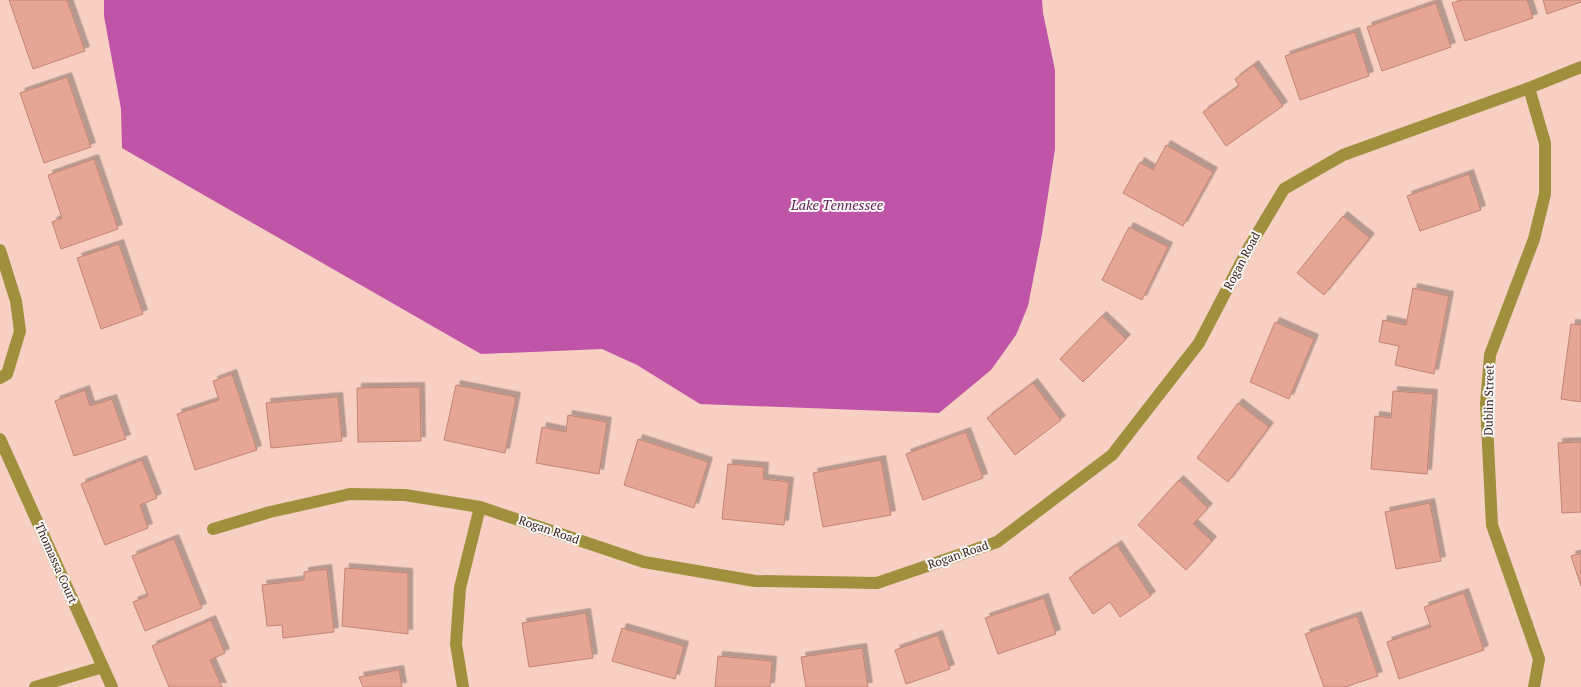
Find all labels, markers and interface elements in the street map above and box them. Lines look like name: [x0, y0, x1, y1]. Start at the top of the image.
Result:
water label: Lake Tennessee: [790, 195, 884, 214]
street label: Rogan Road: [1220, 229, 1263, 292]
street label: Dublin Street: [1480, 364, 1497, 436]
street label: Rogan Road: [517, 512, 582, 547]
street label: Thomassa Court: [32, 520, 81, 606]
street label: Rogan Road: [925, 537, 990, 572]

